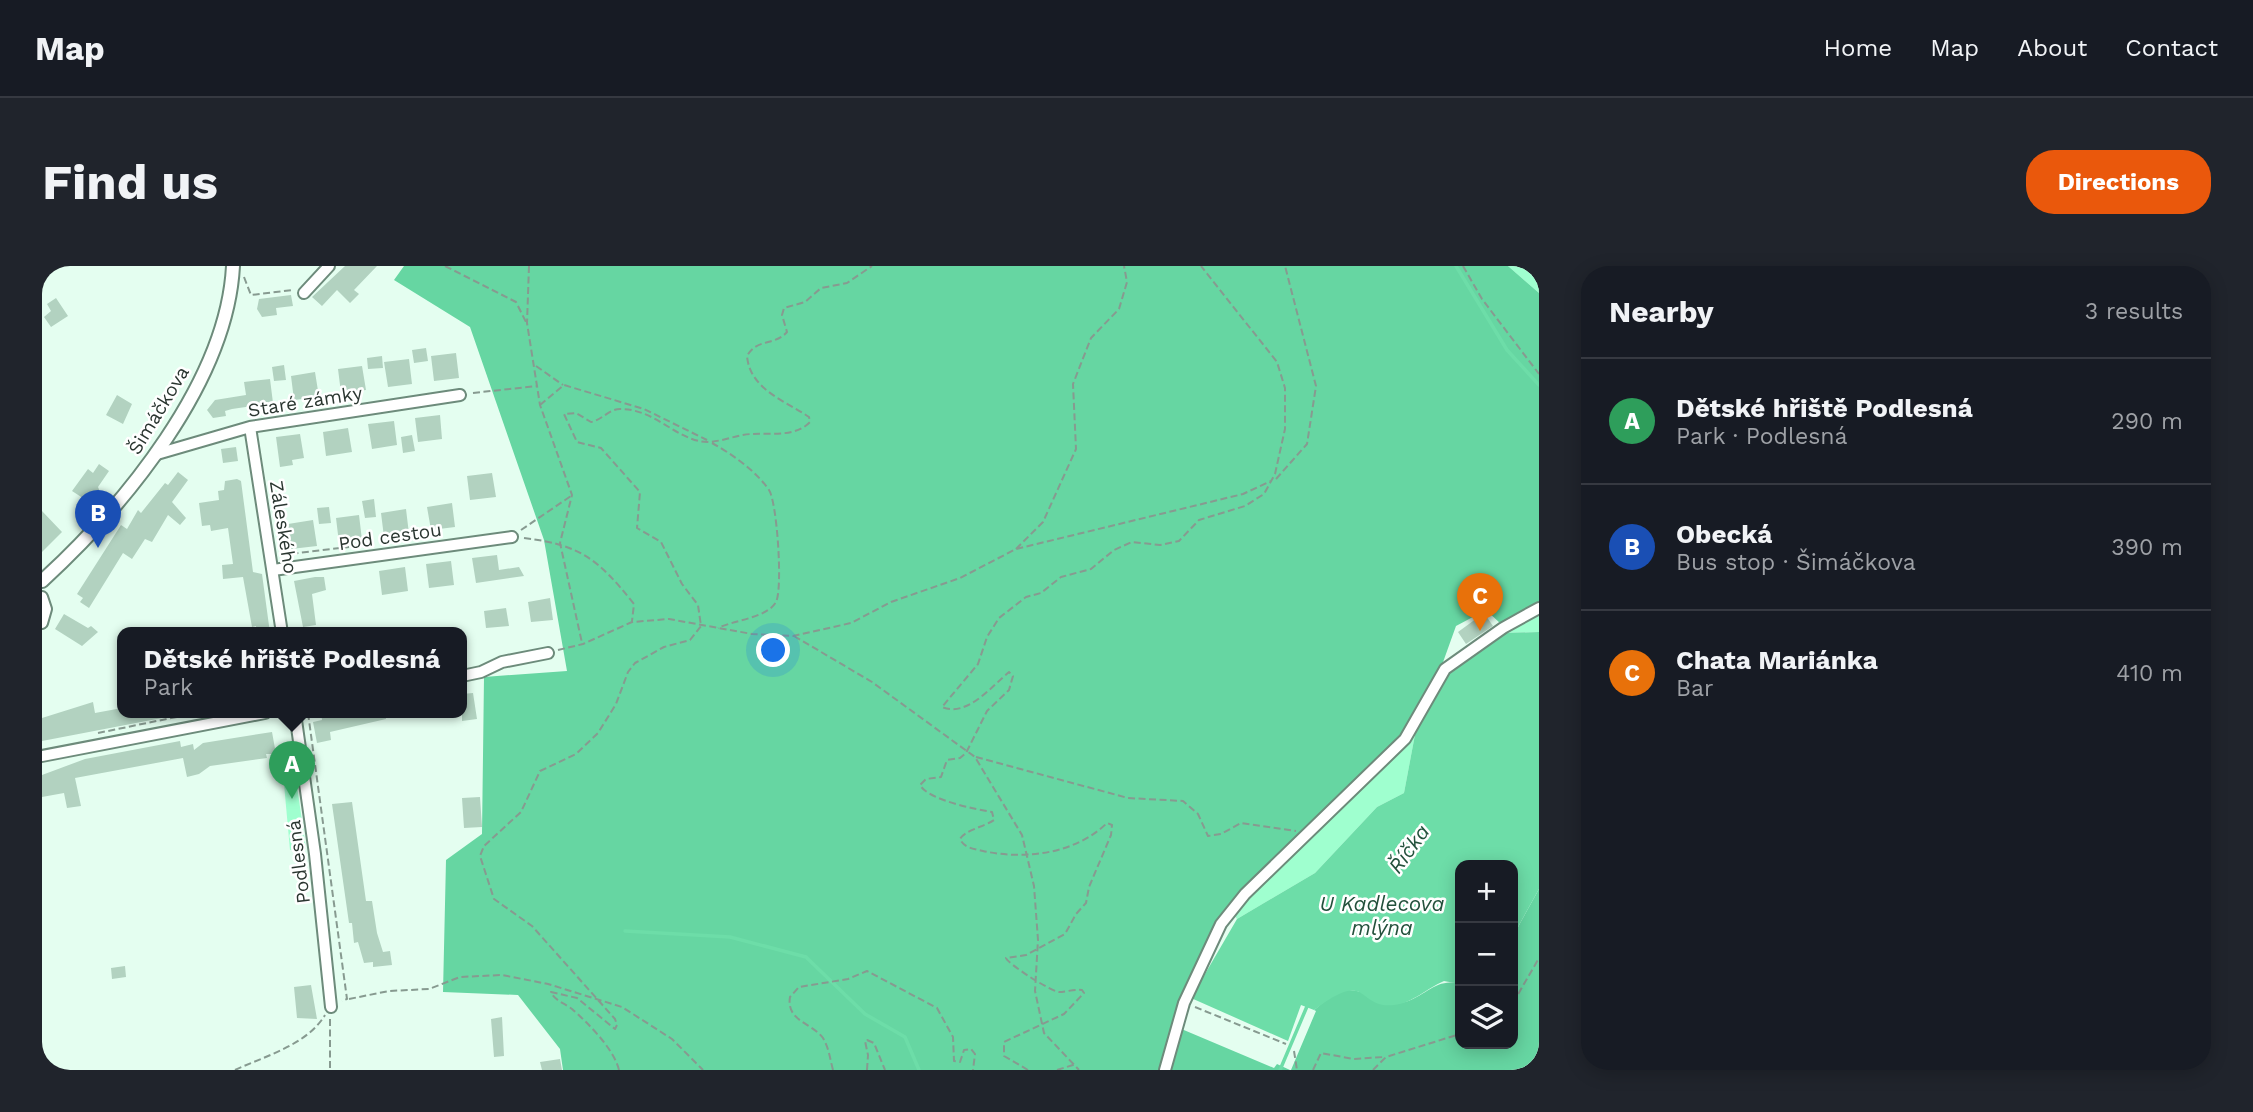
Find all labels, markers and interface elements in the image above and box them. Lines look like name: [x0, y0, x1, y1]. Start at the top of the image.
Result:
text: Map: [35, 29, 105, 68]
text: Home: [1824, 34, 1892, 62]
text: Map: [1930, 34, 1979, 62]
text: About: [2017, 34, 2087, 62]
text: Contact: [2125, 34, 2218, 62]
button: Directions: [2026, 150, 2211, 214]
text: Find us: [42, 153, 218, 211]
text: Nearby: [1609, 294, 1714, 329]
text: 3 results: [2085, 298, 2183, 325]
street label: Šimáčkova: [123, 362, 194, 459]
street label: Staré zámky: [246, 381, 364, 422]
text: Dětské hřiště Podlesná: [1676, 393, 1973, 423]
text: A: [1624, 408, 1640, 435]
text: 290 m: [2111, 408, 2183, 435]
text: Park · Podlesná: [1676, 423, 1848, 450]
street label: Záleského: [265, 479, 302, 575]
pin: B: [75, 490, 121, 548]
street label: Pod cestou: [337, 518, 443, 555]
text: Obecká: [1676, 519, 1772, 549]
text: B: [1624, 534, 1640, 561]
text: 390 m: [2111, 534, 2183, 561]
text: Bus stop · Šimáčkova: [1676, 549, 1916, 576]
pin: C: [1457, 573, 1503, 631]
popup: [117, 627, 467, 718]
your location: [756, 633, 790, 667]
text: Dětské hřiště Podlesná: [144, 644, 440, 674]
text: Chata Mariánka: [1676, 645, 1878, 675]
text: C: [1624, 660, 1640, 687]
text: 410 m: [2116, 660, 2183, 687]
text: Park: [144, 674, 193, 701]
text: Bar: [1676, 675, 1713, 702]
pin: A: [269, 741, 315, 799]
street label: Podlesná: [282, 819, 315, 905]
water label: Říčka: [1383, 820, 1435, 878]
map controls: [1455, 860, 1518, 1049]
button: +: [1455, 860, 1518, 923]
water label: U Kadlecova mlýna: [1319, 891, 1445, 940]
button: −: [1455, 923, 1518, 986]
button: layers: [1455, 986, 1518, 1049]

